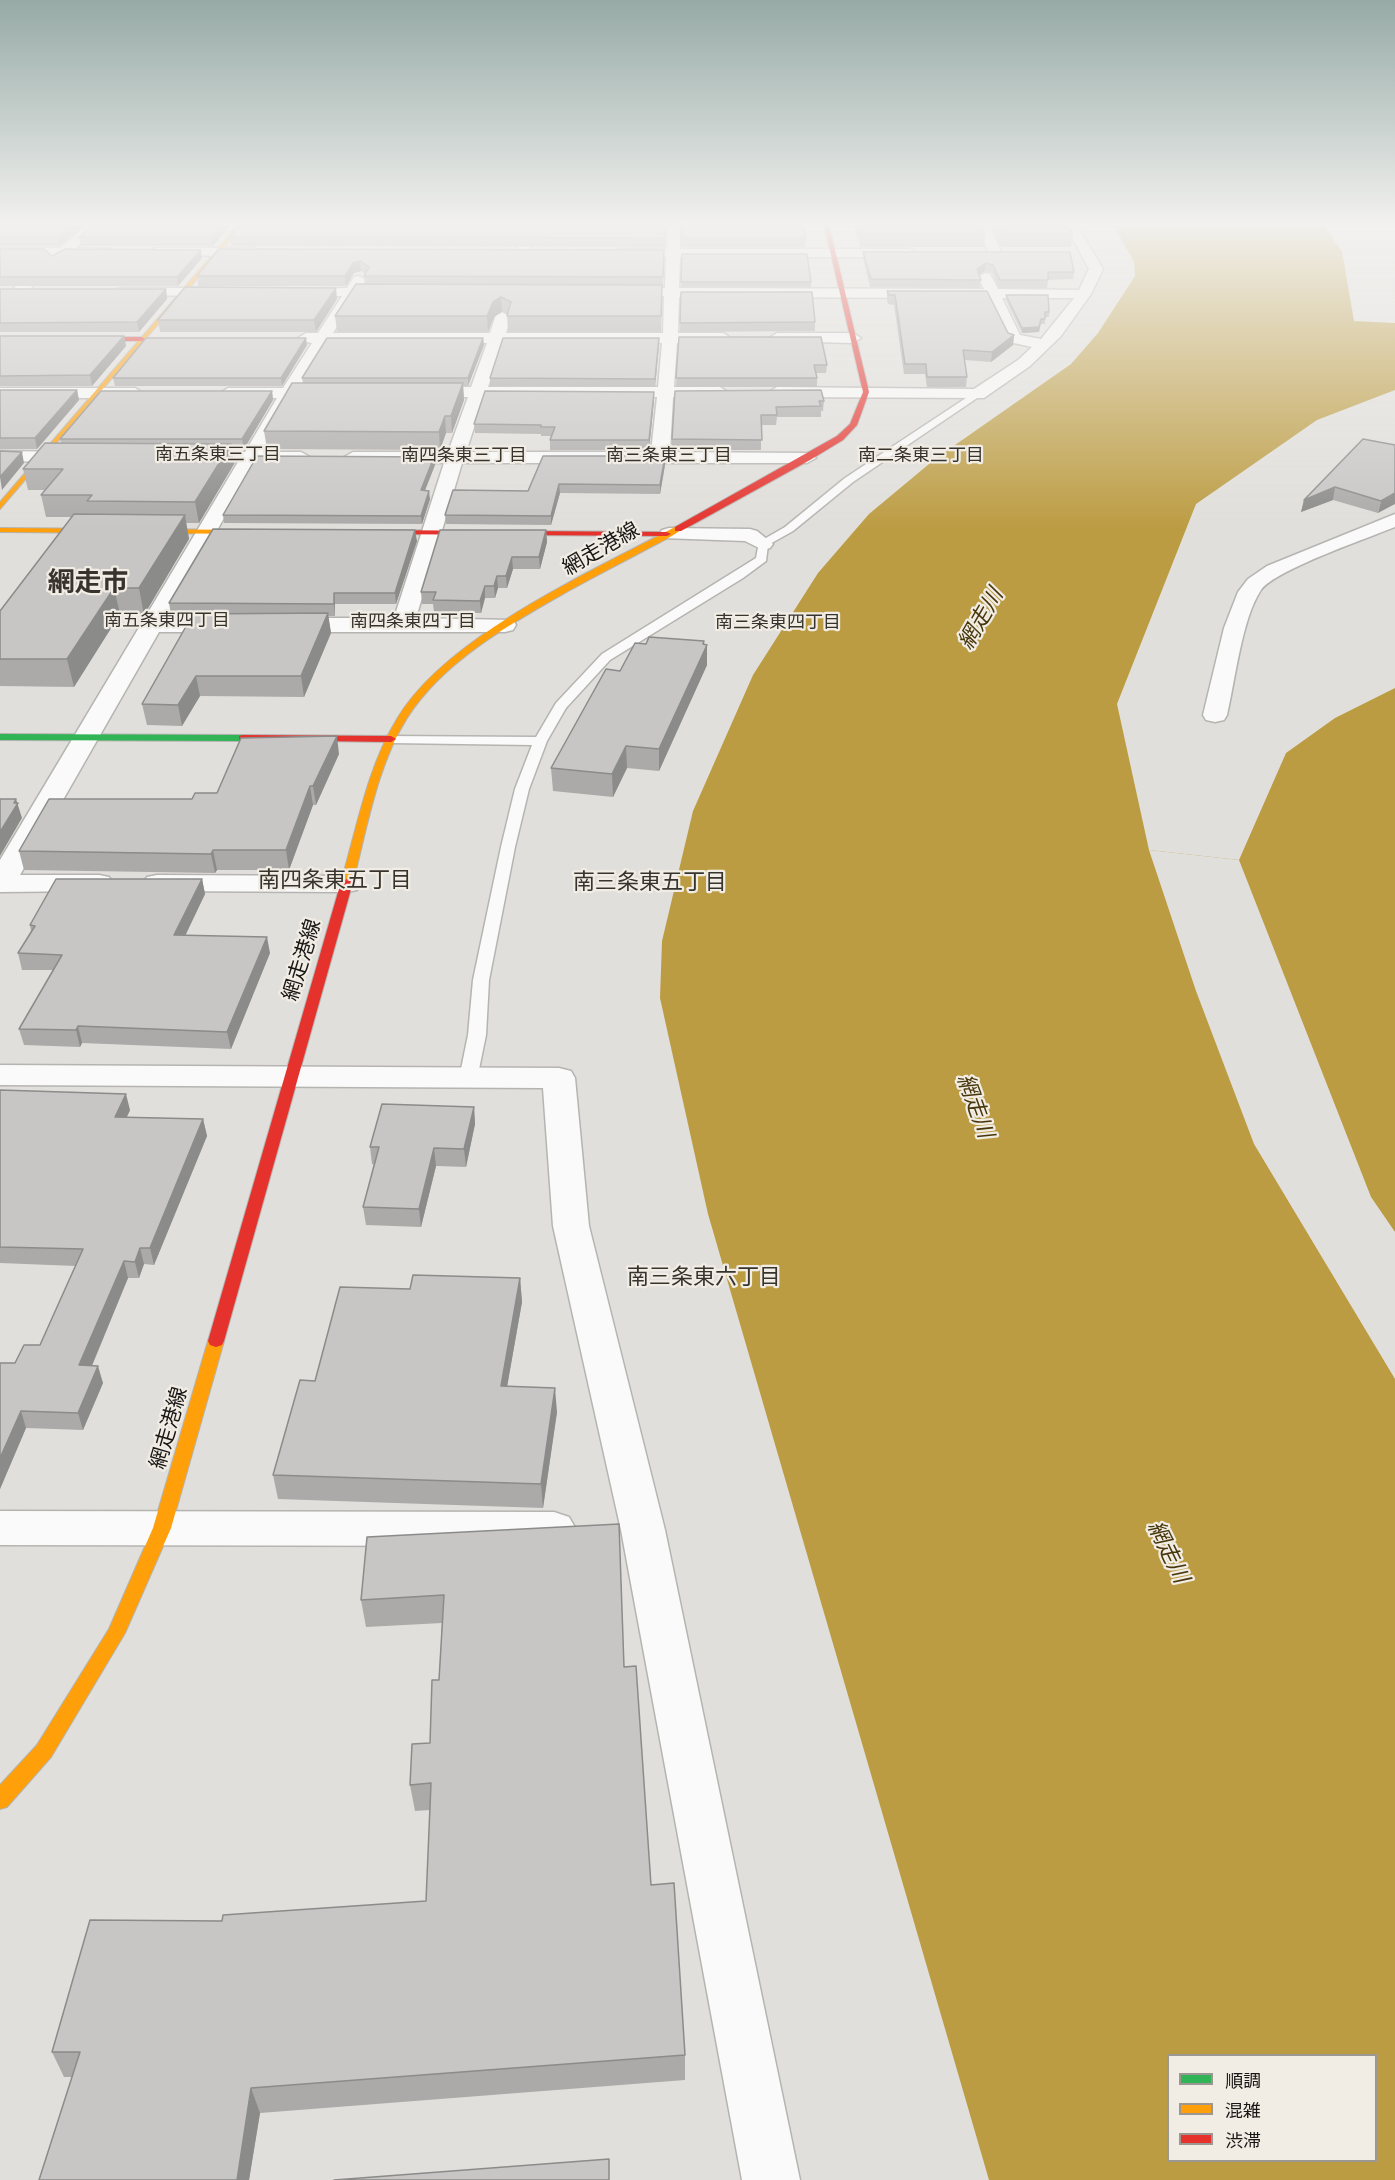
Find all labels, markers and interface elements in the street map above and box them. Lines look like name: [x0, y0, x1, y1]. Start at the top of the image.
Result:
district label: 南五条東三丁目: [155, 443, 281, 465]
district label: 南四条東三丁目: [401, 444, 527, 466]
district label: 南三条東三丁目: [606, 444, 732, 466]
district label: 南二条東三丁目: [858, 444, 984, 466]
street label: 網走港線: [558, 517, 644, 581]
district label: 網走市: [48, 567, 128, 599]
water label: 網走川: [953, 584, 1009, 654]
district label: 南五条東四丁目: [104, 609, 230, 631]
district label: 南四条東四丁目: [350, 610, 476, 632]
district label: 南三条東四丁目: [715, 611, 841, 633]
district label: 南四条東五丁目: [258, 867, 412, 893]
district label: 南三条東五丁目: [573, 869, 727, 895]
street label: 網走港線: [278, 916, 326, 1004]
water label: 網走川: [951, 1070, 999, 1142]
district label: 南三条東六丁目: [627, 1264, 781, 1290]
street label: 網走港線: [145, 1384, 193, 1472]
water label: 網走川: [1142, 1517, 1194, 1587]
legend: [1167, 2054, 1377, 2162]
text: 順調: [1225, 2071, 1261, 2091]
text: 混雑: [1225, 2101, 1261, 2121]
text: 渋滞: [1225, 2131, 1261, 2151]

